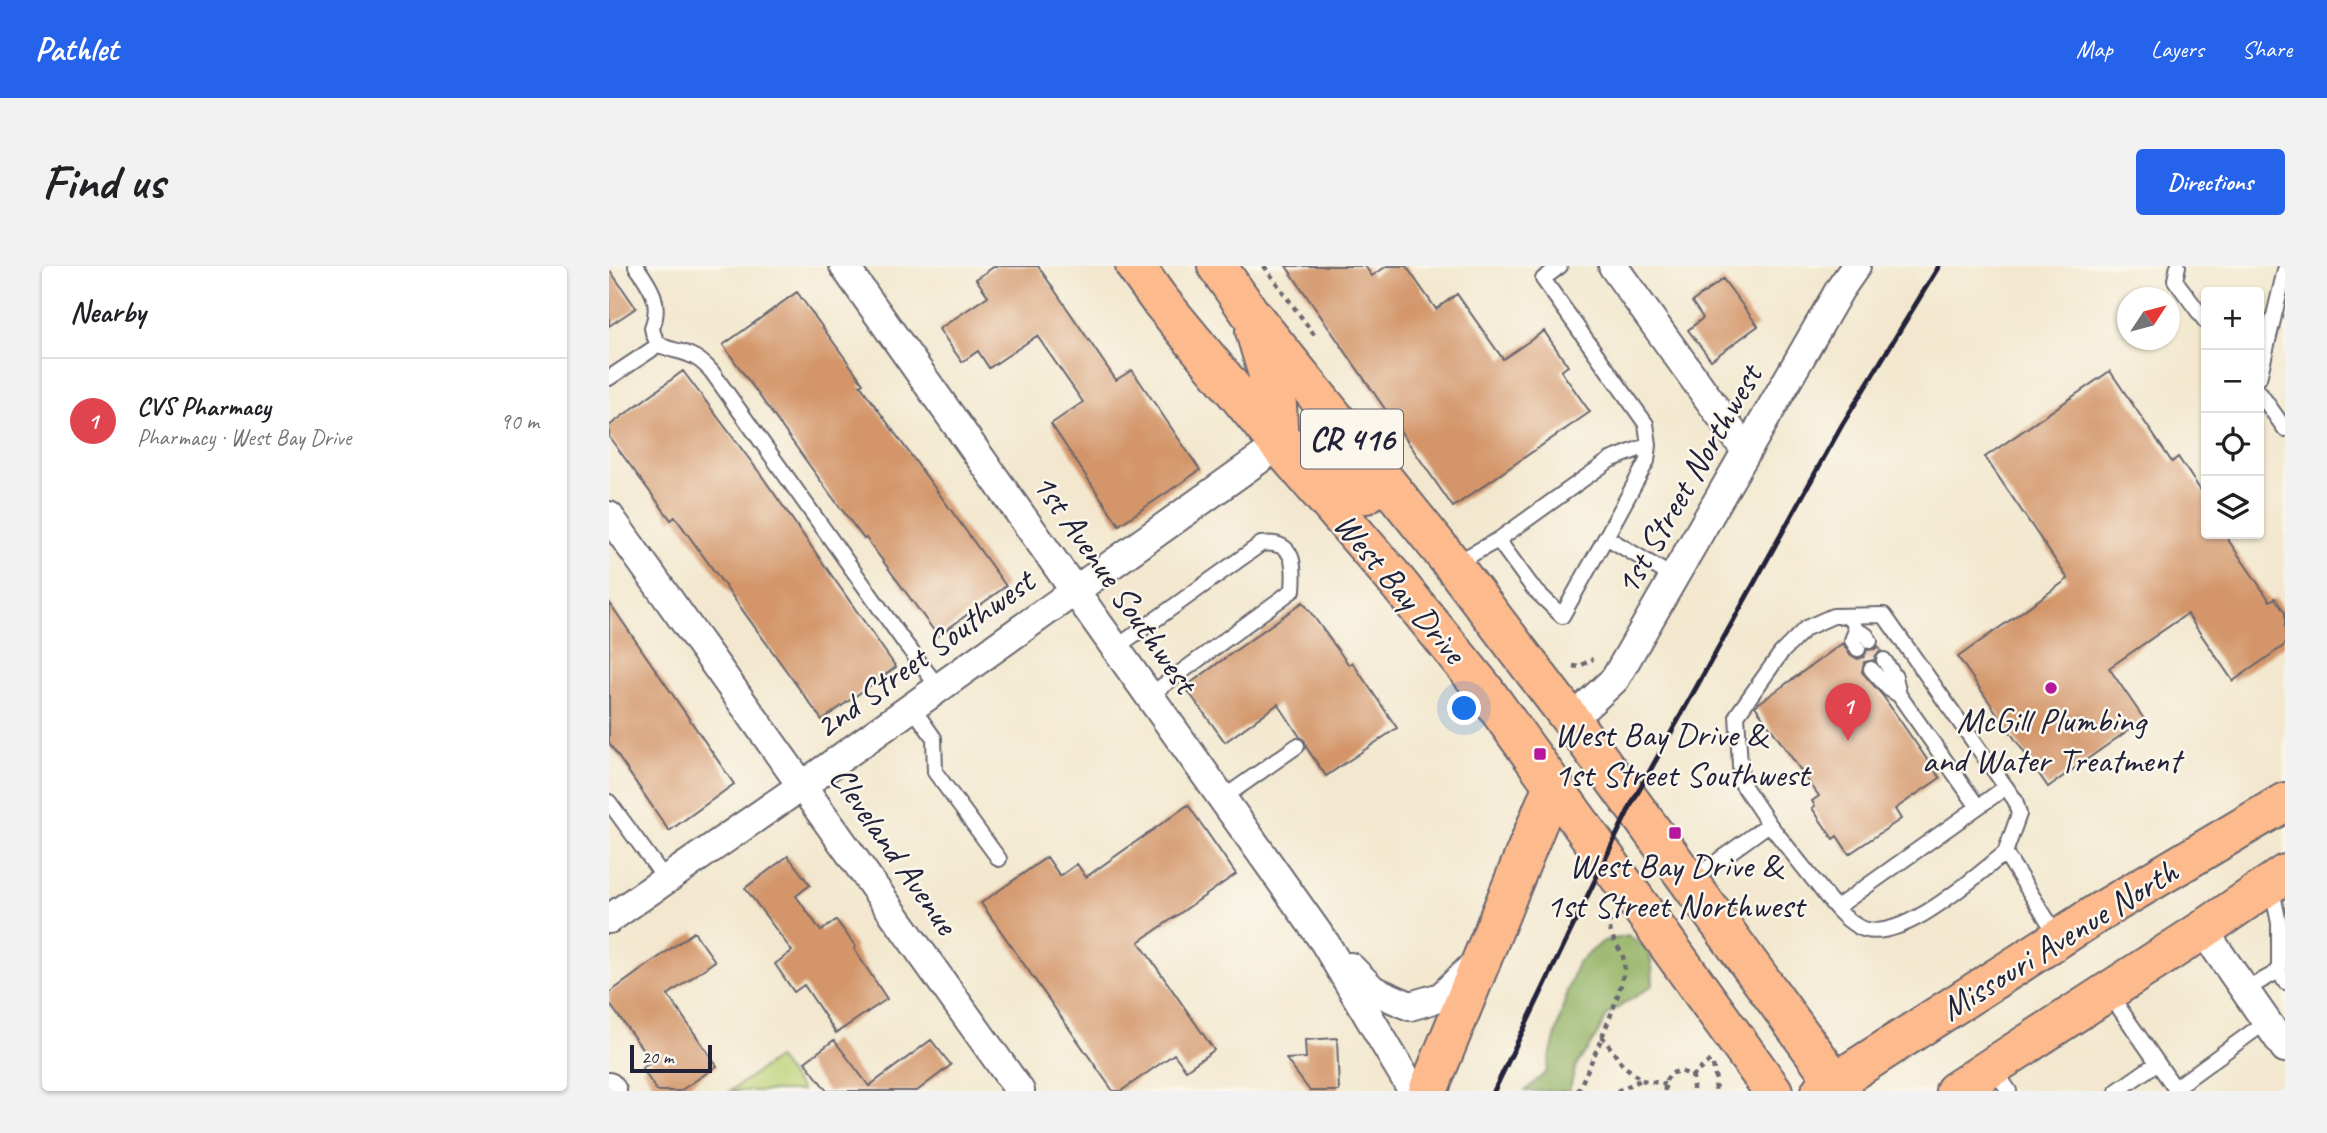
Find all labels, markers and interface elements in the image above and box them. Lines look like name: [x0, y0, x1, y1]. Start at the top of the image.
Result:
text: Pathlet: [35, 28, 118, 70]
text: Map: [2076, 34, 2113, 64]
text: Layers: [2151, 34, 2204, 64]
text: Share: [2242, 34, 2292, 64]
button: Directions: [2136, 149, 2285, 215]
text: Find us: [42, 151, 164, 213]
north arrow: [2117, 287, 2180, 350]
map controls: [2201, 287, 2264, 539]
button: +: [2201, 287, 2264, 350]
text: Nearby: [70, 293, 146, 331]
button: −: [2201, 350, 2264, 413]
street label: 1st Street Northwest: [1604, 354, 1774, 603]
text: CVS Pharmacy: [137, 390, 271, 423]
text: 1: [88, 407, 98, 436]
text: 90 m: [500, 407, 539, 436]
road number: CR 416: [1301, 410, 1403, 468]
button: locate: [2201, 413, 2264, 476]
text: Pharmacy · West Bay Drive: [137, 423, 351, 452]
street label: 1st Avenue Southwest: [1022, 464, 1210, 705]
button: layers: [2201, 476, 2264, 539]
street label: West Bay Drive: [1324, 503, 1478, 675]
street label: 2nd Street Southwest: [805, 557, 1046, 749]
marker: McGill Plumbing and Water Treatment: [2043, 680, 2059, 696]
pin: 1: [1825, 683, 1871, 741]
your location: [1447, 691, 1481, 725]
place label: McGill Plumbing and Water Treatment: [1922, 698, 2185, 783]
place label: West Bay Drive & 1st Street Southwest: [1554, 712, 1812, 797]
marker: West Bay Drive & 1st Street Southwest: [1532, 746, 1548, 762]
street label: Cleveland Avenue: [819, 757, 970, 945]
marker: West Bay Drive & 1st Street Northwest: [1667, 825, 1683, 841]
place label: West Bay Drive & 1st Street Northwest: [1546, 843, 1807, 928]
street label: Missouri Avenue North: [1932, 848, 2188, 1031]
scale bar: [630, 1042, 712, 1074]
text: 20 m: [641, 1045, 673, 1069]

